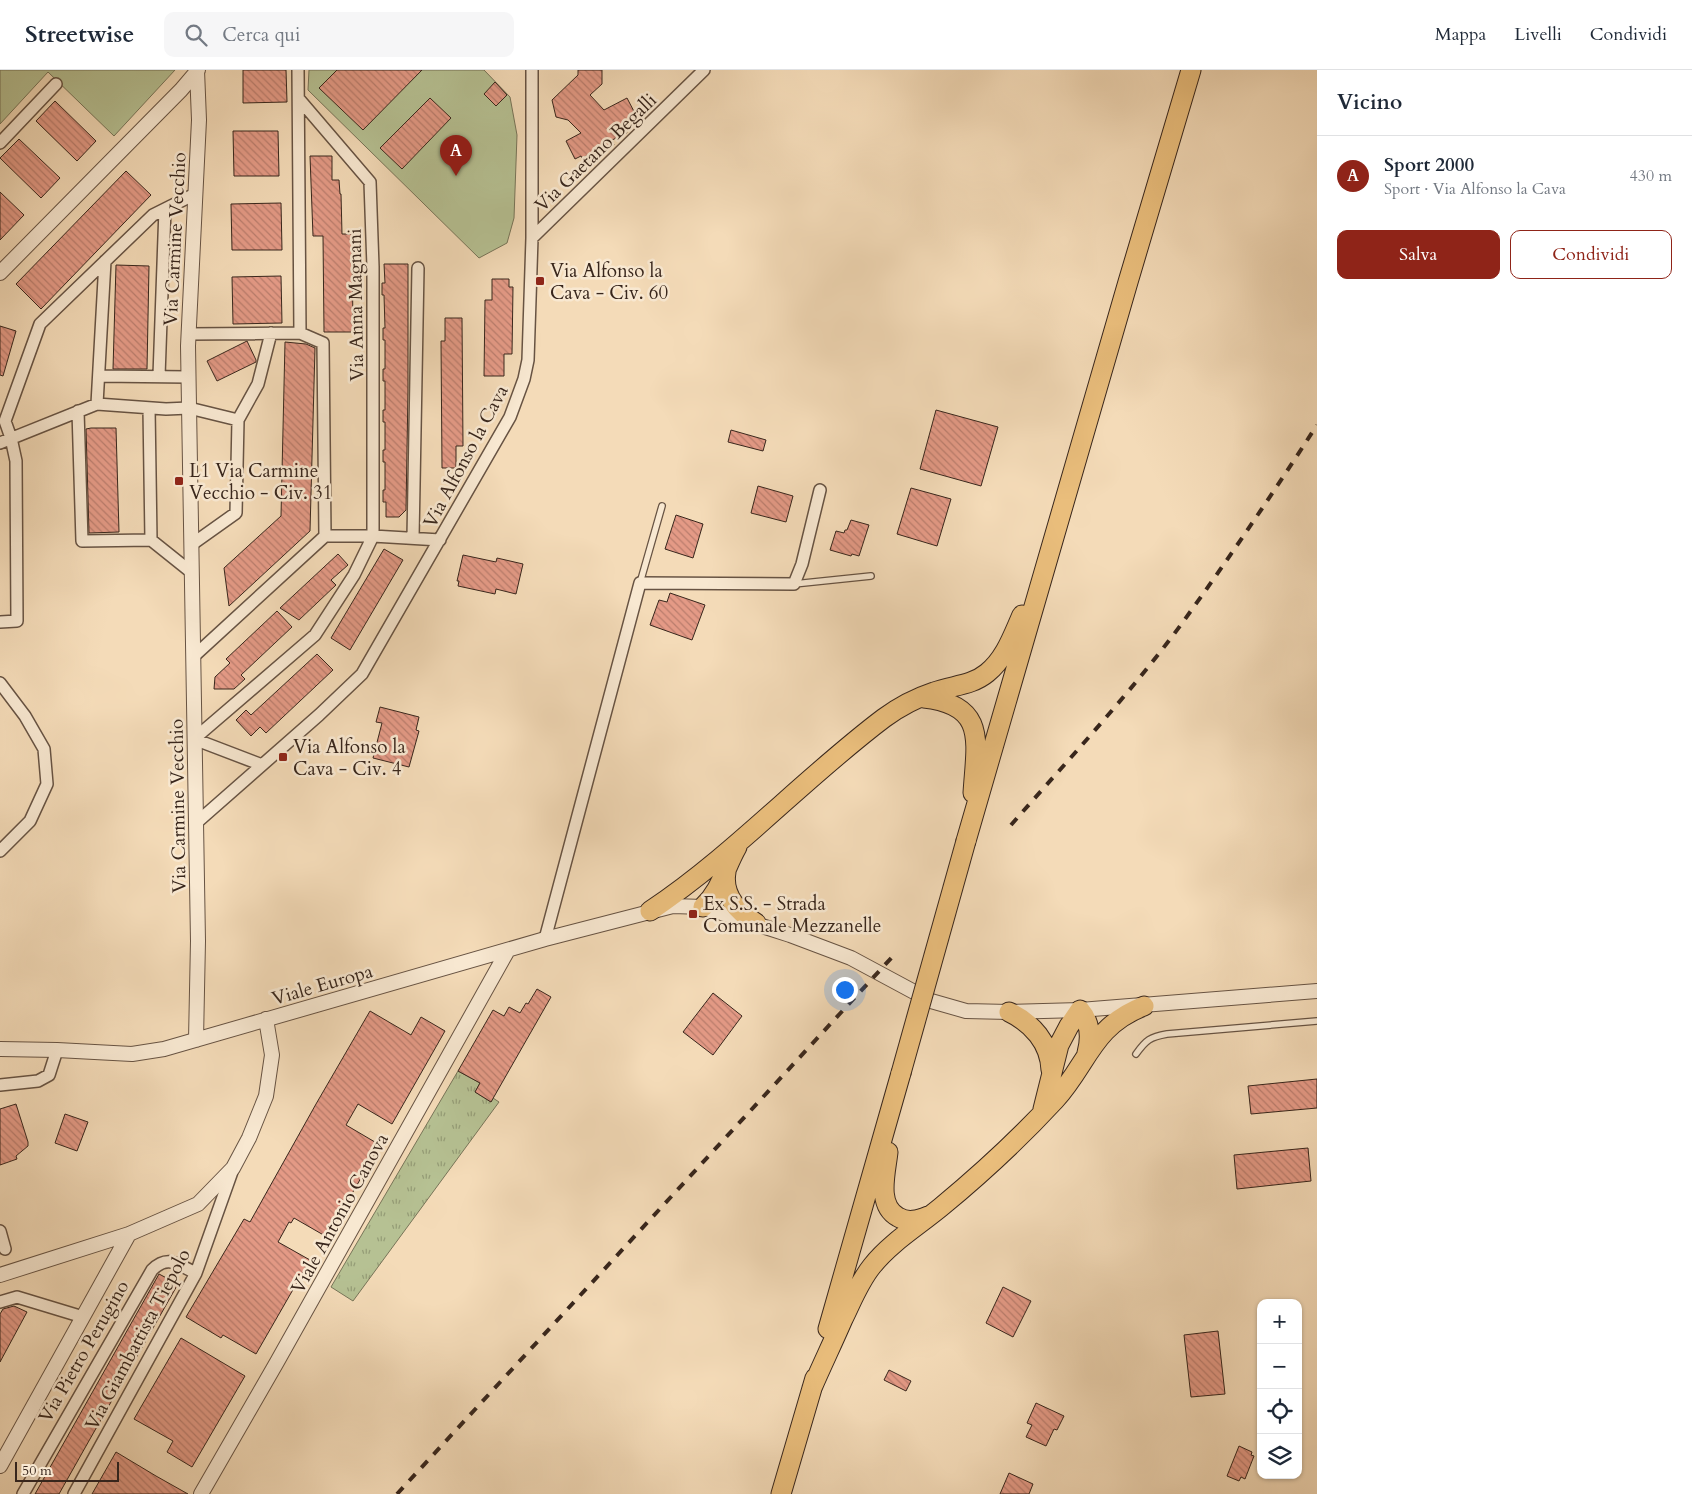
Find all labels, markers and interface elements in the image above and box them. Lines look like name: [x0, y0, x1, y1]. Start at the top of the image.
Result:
search box: [164, 12, 514, 57]
text: Streetwise: [25, 18, 134, 51]
icon: search: [182, 21, 210, 49]
text: Cerca qui: [222, 22, 300, 48]
text: Mappa: [1435, 22, 1486, 47]
text: Livelli: [1514, 22, 1562, 47]
text: Condividi: [1590, 22, 1667, 47]
street label: Via Gaetano Begalli: [529, 88, 662, 218]
text: Vicino: [1337, 88, 1402, 117]
pin: A: [440, 135, 472, 176]
street label: Via Carmine Vecchio: [157, 151, 193, 327]
text: Sport 2000: [1384, 152, 1474, 178]
text: A: [1347, 165, 1359, 187]
text: 430 m: [1630, 165, 1672, 187]
text: Sport · Via Alfonso la Cava: [1384, 178, 1566, 200]
street label: Via Anna Magnani: [342, 228, 370, 382]
button: Salva: [1337, 230, 1500, 279]
button: Condividi: [1510, 230, 1672, 279]
place label: Via Alfonso la Cava - Civ. 60: [550, 258, 668, 306]
marker: Via Alfonso la Cava - Civ. 60: [534, 275, 546, 287]
street label: Via Alfonso la Cava: [417, 380, 515, 532]
place label: L1 Via Carmine Vecchio - Civ. 31: [189, 458, 333, 506]
marker: L1 Via Carmine Vecchio - Civ. 31: [173, 475, 185, 487]
street label: Via Carmine Vecchio: [163, 719, 193, 893]
place label: Via Alfonso la Cava - Civ. 4: [293, 734, 406, 782]
marker: Via Alfonso la Cava - Civ. 4: [277, 751, 289, 763]
place label: Ex S.S. - Strada Comunale Mezzanelle: [703, 891, 881, 939]
marker: Ex S.S. - Strada Comunale Mezzanelle: [687, 908, 699, 920]
street label: Viale Europa: [269, 958, 376, 1012]
your location: [832, 977, 858, 1003]
street label: Viale Antonio Canova: [285, 1129, 395, 1298]
street label: Via Giambattista Tiepolo: [79, 1244, 197, 1435]
street label: Via Pietro Perugino: [33, 1276, 135, 1427]
map controls: [1257, 1299, 1302, 1479]
button: +: [1257, 1299, 1302, 1344]
button: −: [1257, 1344, 1302, 1389]
button: locate: [1257, 1389, 1302, 1434]
button: layers: [1257, 1434, 1302, 1479]
scale bar: [15, 1459, 119, 1482]
text: 50 m: [22, 1461, 52, 1480]

